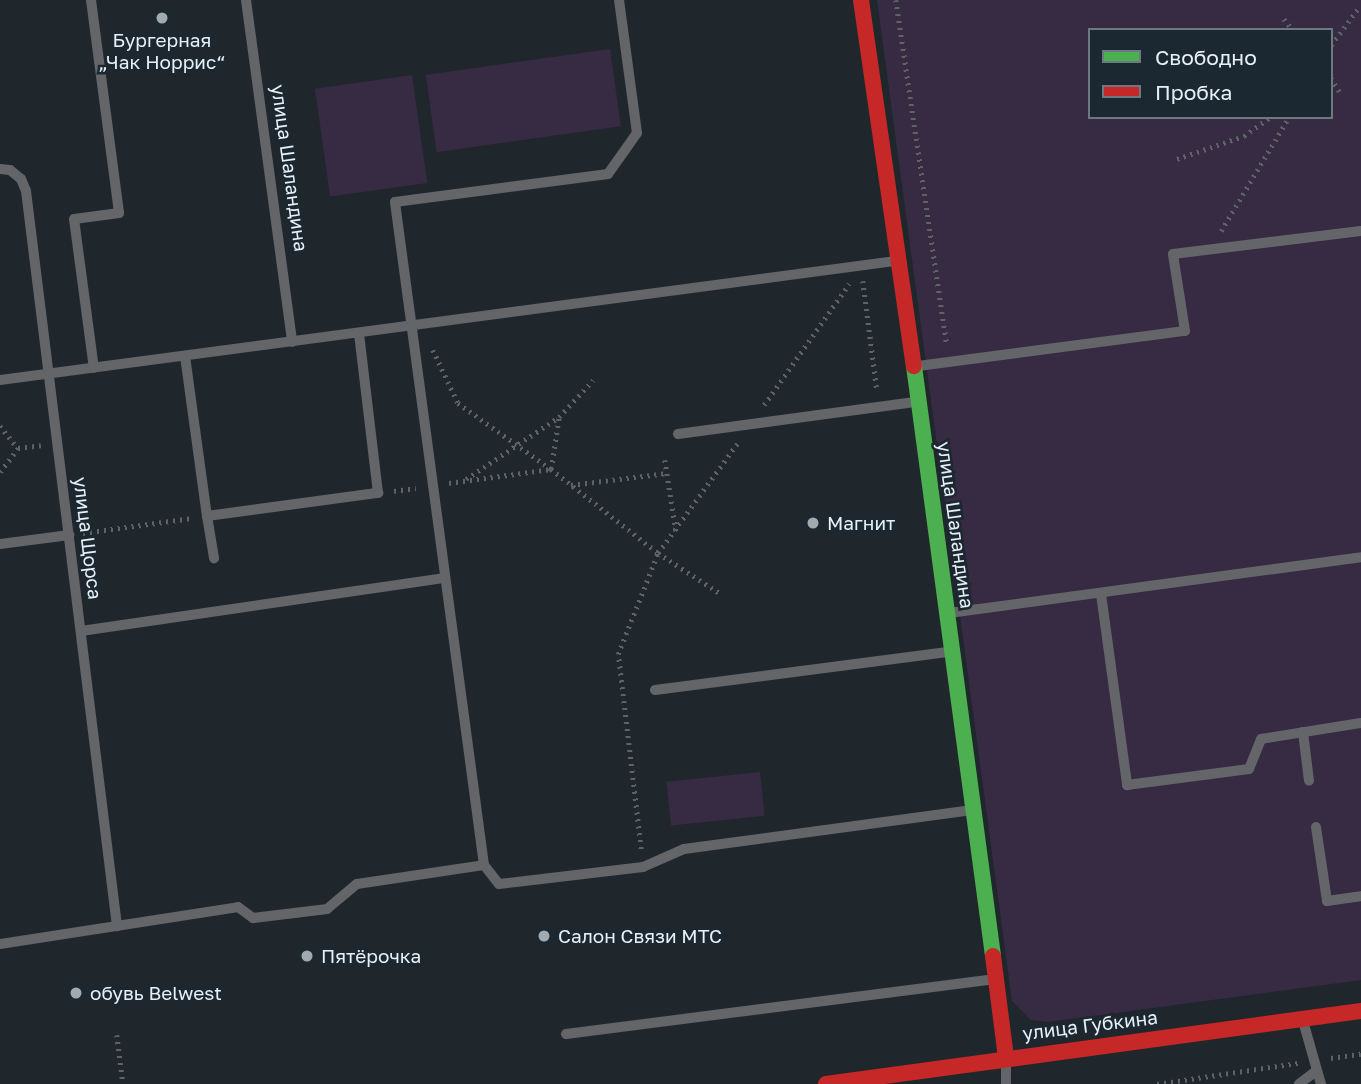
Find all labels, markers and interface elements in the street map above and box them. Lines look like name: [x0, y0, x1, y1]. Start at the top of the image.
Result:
marker: Бургерная „Чак Норрис“: [154, 10, 170, 26]
legend: [1088, 28, 1333, 119]
place label: Бургерная „Чак Норрис“: [99, 29, 225, 73]
text: Свободно: [1155, 44, 1257, 70]
text: Пробка: [1155, 79, 1233, 105]
street label: улица Шаландина: [267, 83, 313, 253]
street label: улица Шаландина: [933, 440, 979, 610]
street label: улица Щорса: [69, 475, 107, 601]
place label: Магнит: [827, 512, 895, 534]
marker: Магнит: [805, 515, 821, 531]
place label: Салон Связи МТС: [558, 925, 722, 947]
marker: Салон Связи МТС: [536, 928, 552, 944]
place label: Пятёрочка: [321, 945, 421, 967]
marker: Пятёрочка: [299, 948, 315, 964]
place label: обувь Belwest: [90, 982, 222, 1004]
marker: обувь Belwest: [68, 985, 84, 1001]
street label: улица Губкина: [1021, 1005, 1159, 1045]

